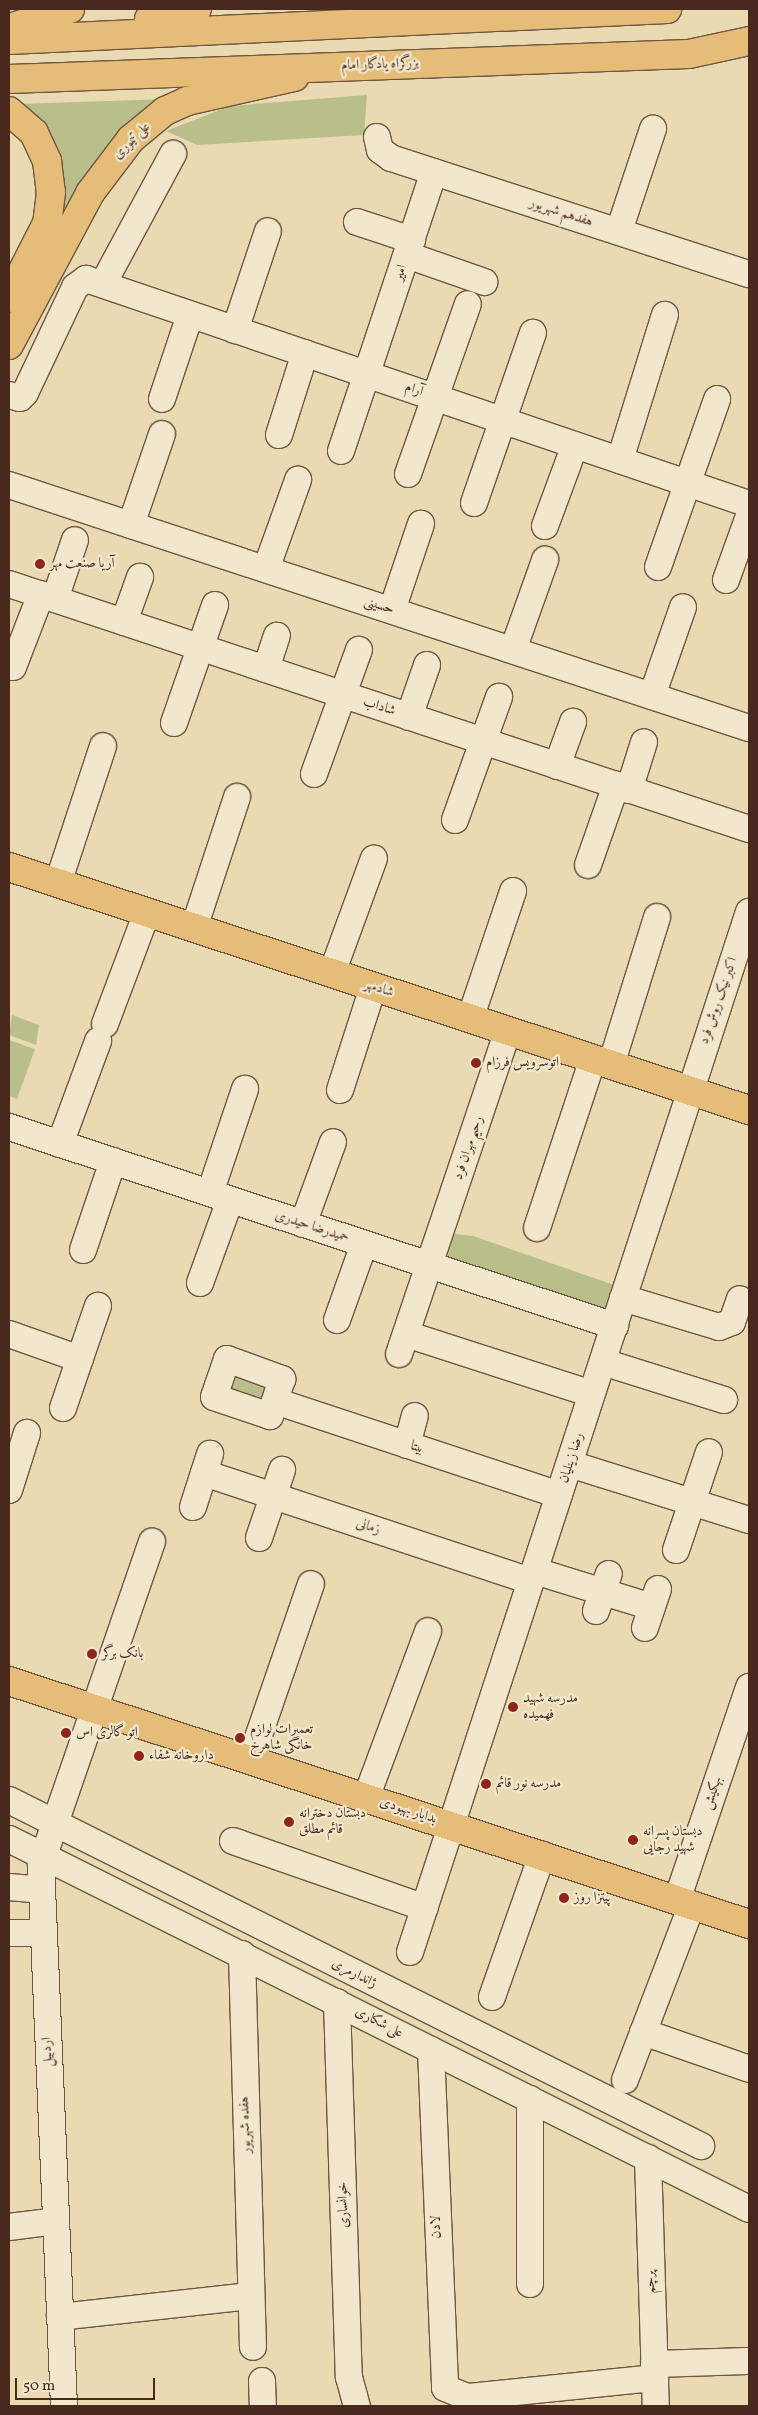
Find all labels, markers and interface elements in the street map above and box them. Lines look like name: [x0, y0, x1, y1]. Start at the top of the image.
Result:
street label: بزرگراه یادگار امام: [341, 55, 419, 75]
street label: علی تیموری: [110, 119, 154, 163]
street label: هفدهم شهریور: [527, 195, 595, 231]
street label: امیر: [391, 263, 411, 283]
street label: آرام: [403, 379, 425, 401]
place label: آریا صنعت مهر: [50, 556, 115, 572]
marker: آریا صنعت مهر: [34, 558, 46, 570]
street label: حسینی: [362, 593, 396, 619]
street label: شاداب: [360, 694, 398, 720]
street label: اکبر نیک روش فرد: [696, 955, 742, 1047]
street label: شادمهر: [362, 976, 396, 1002]
place label: اتوسرویس فرزام: [486, 1055, 559, 1071]
marker: اتوسرویس فرزام: [470, 1057, 482, 1069]
street label: رحیم مهران فرد: [450, 1114, 488, 1182]
street label: حمیدرضا حیدری: [273, 1207, 351, 1247]
street label: رضا زینلیان: [556, 1431, 588, 1485]
street label: بیتا: [408, 1438, 426, 1458]
street label: زمانی: [354, 1515, 382, 1539]
place label: بانک برگر: [102, 1646, 144, 1662]
marker: بانک برگر: [86, 1648, 98, 1660]
place label: مدرسه شهید فهمیده: [523, 1691, 578, 1724]
marker: مدرسه شهید فهمیده: [507, 1701, 519, 1713]
place label: تعمیرات لوازم خانگی شاهرخ: [250, 1722, 313, 1754]
place label: اتو گالری اس: [76, 1725, 138, 1741]
marker: اتو گالری اس: [60, 1727, 72, 1739]
marker: تعمیرات لوازم خانگی شاهرخ: [234, 1732, 246, 1744]
place label: داروخانه شفاء: [149, 1748, 214, 1764]
marker: داروخانه شفاء: [133, 1750, 145, 1762]
street label: بهکیش: [699, 1774, 727, 1812]
place label: مدرسه نور قائم: [496, 1776, 561, 1792]
marker: مدرسه نور قائم: [480, 1778, 492, 1790]
street label: بدایار بهبودی: [377, 1794, 439, 1828]
place label: دبستان دخترانه قائم مطلق: [299, 1806, 366, 1838]
marker: دبستان دخترانه قائم مطلق: [283, 1816, 295, 1828]
place label: دبستان پسرانه شهید رجایی: [643, 1824, 703, 1856]
marker: دبستان پسرانه شهید رجایی: [627, 1834, 639, 1846]
place label: پیتزا روز: [574, 1890, 611, 1906]
marker: پیتزا روز: [558, 1892, 570, 1904]
street label: ژاندارمری: [329, 1956, 379, 1992]
street label: علی شکاری: [352, 2004, 406, 2042]
street label: اردبیل: [39, 2037, 57, 2067]
street label: هفده شهریور: [237, 2096, 255, 2154]
street label: خوانساری: [335, 2181, 353, 2229]
street label: لادن: [428, 2215, 446, 2239]
street label: پرچم: [642, 2270, 660, 2294]
scale bar: [18, 2368, 158, 2400]
text: 50 m: [23, 2376, 55, 2397]

